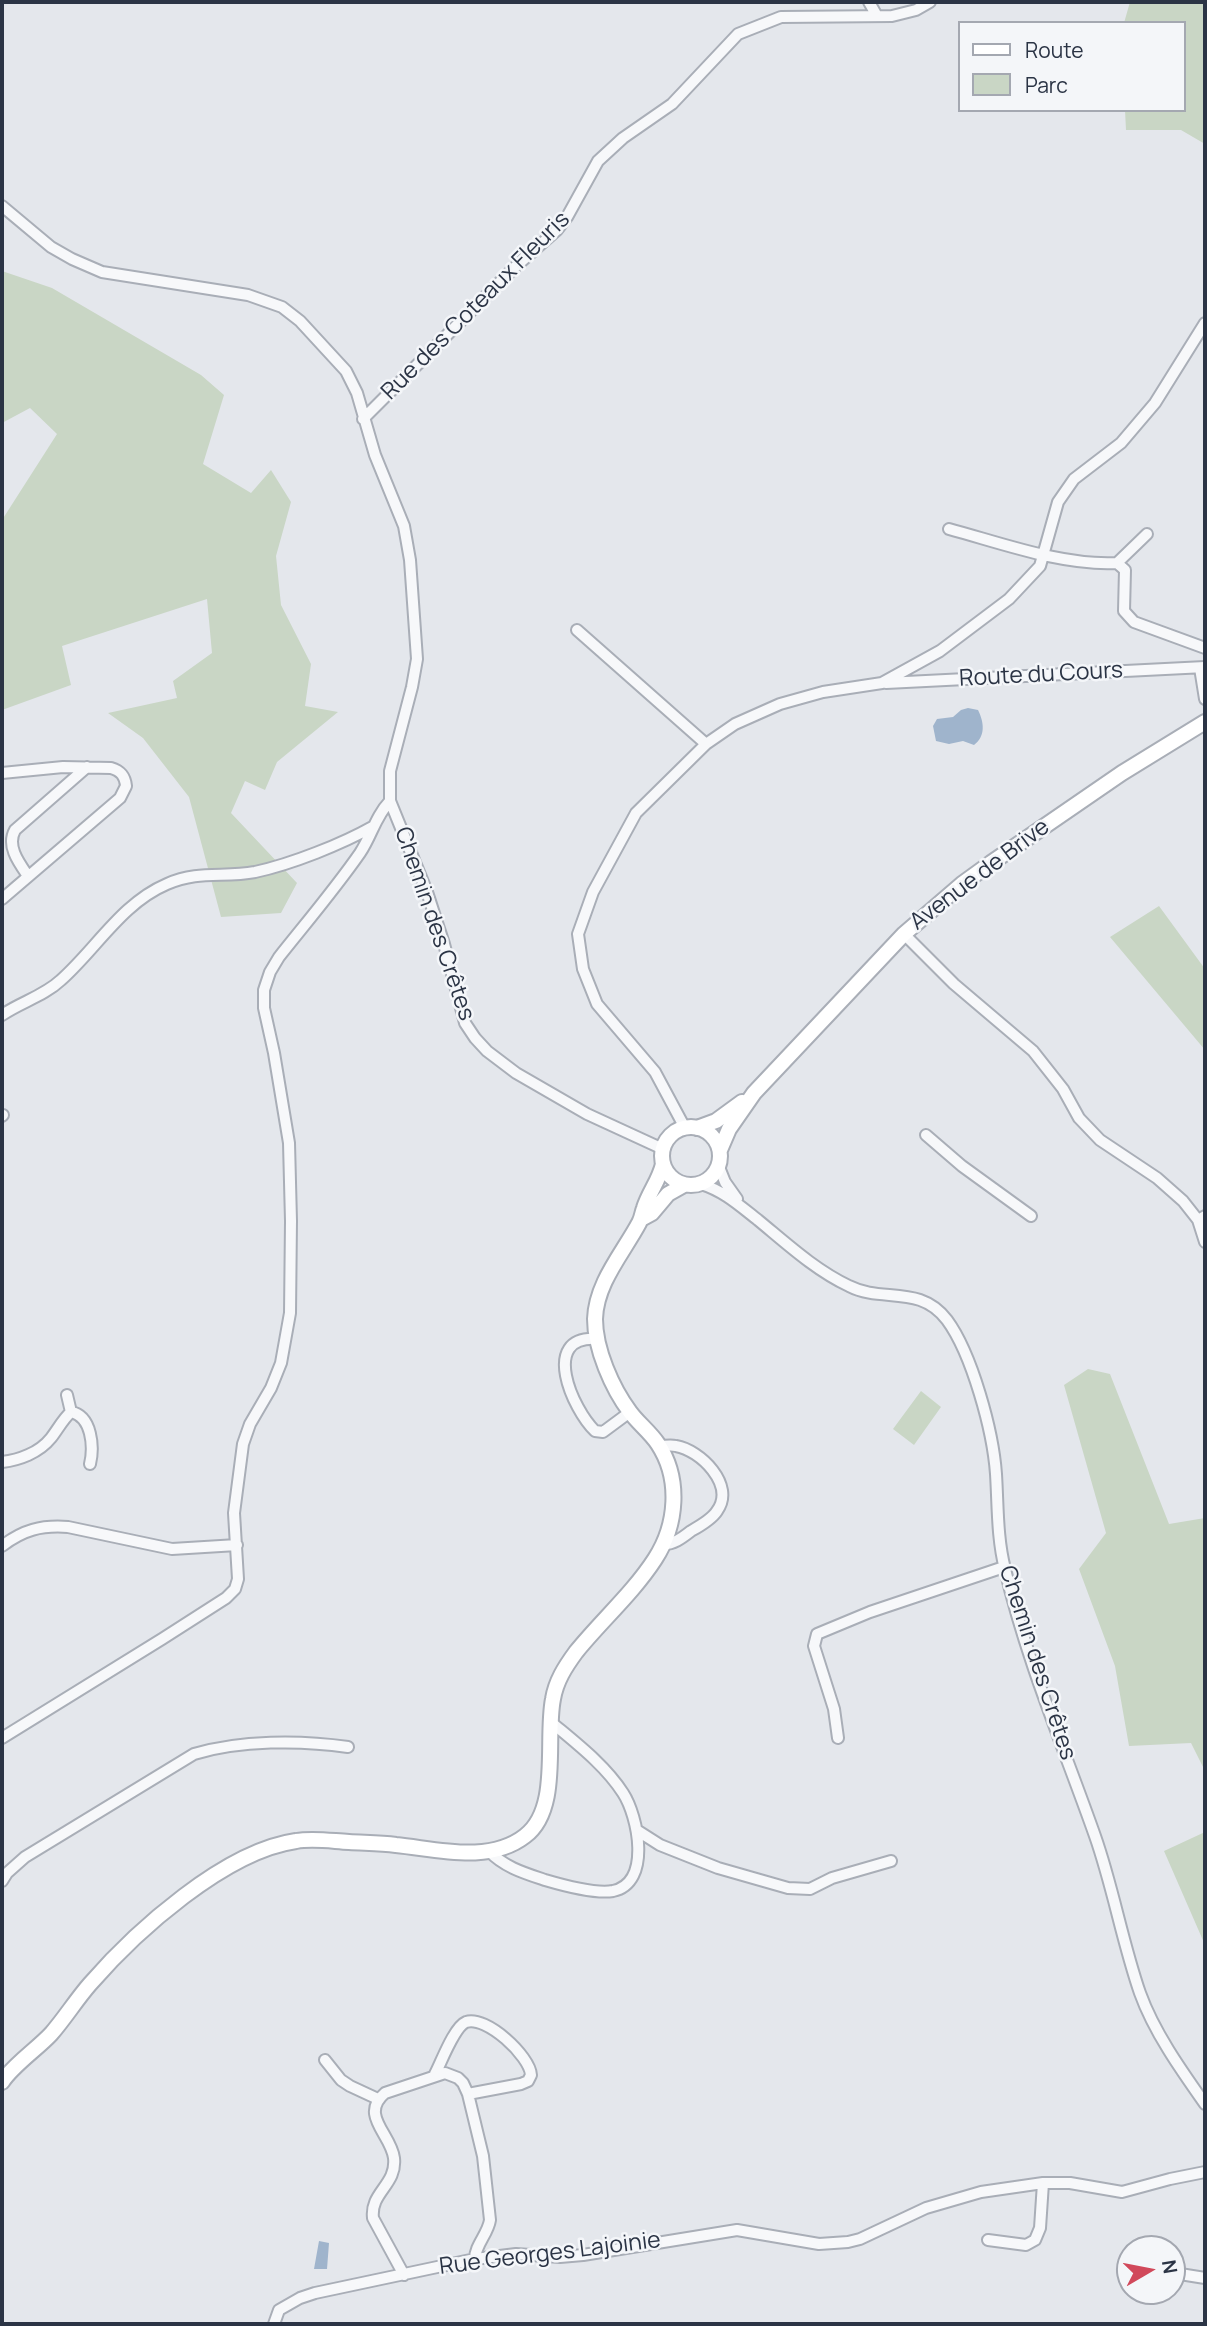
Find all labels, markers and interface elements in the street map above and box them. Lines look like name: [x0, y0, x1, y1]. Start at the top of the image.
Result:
legend: [958, 21, 1186, 112]
text: Route: [1025, 36, 1083, 64]
text: Parc: [1025, 71, 1068, 99]
street label: Rue des Coteaux Fleuris: [376, 206, 576, 406]
street label: Route du Cours: [958, 657, 1124, 693]
street label: Avenue de Brive: [905, 814, 1055, 936]
street label: Chemin des Crêtes: [388, 824, 480, 1024]
street label: Chemin des Crêtes: [993, 1562, 1081, 1764]
street label: Rue Georges Lajoinie: [438, 2227, 662, 2281]
north arrow: [1116, 2235, 1186, 2305]
text: N: [1156, 2258, 1184, 2276]

